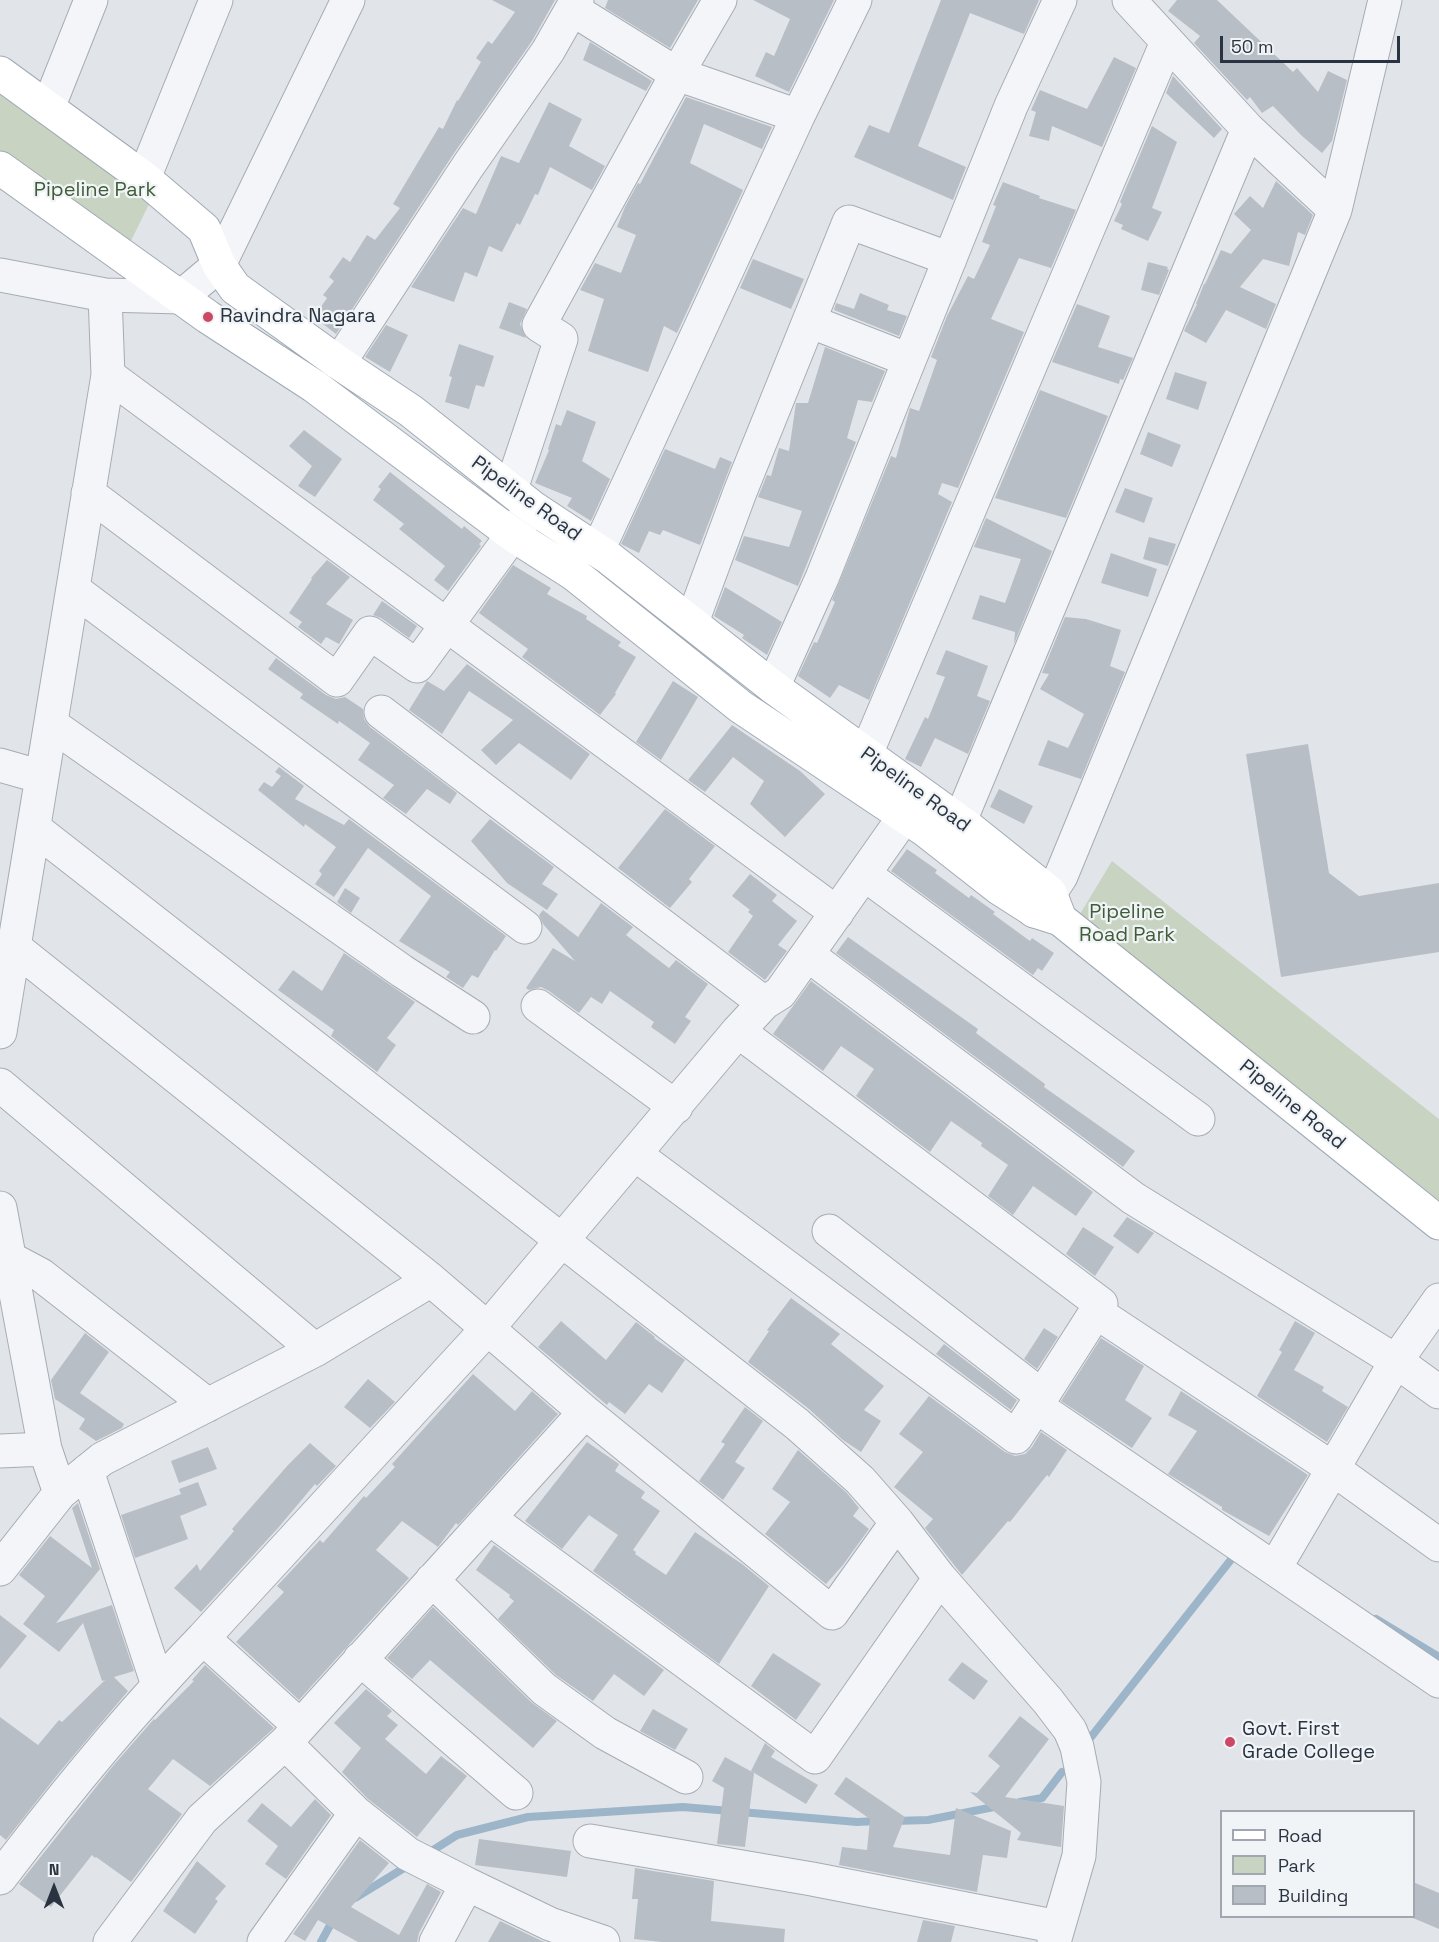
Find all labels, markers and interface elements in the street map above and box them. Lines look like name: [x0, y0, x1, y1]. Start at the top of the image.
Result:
scale bar: [1223, 24, 1403, 62]
text: 50 m: [1231, 35, 1273, 58]
park label: Pipeline Park: [34, 179, 156, 203]
place label: Ravindra Nagara: [220, 305, 376, 329]
marker: Ravindra Nagara: [201, 310, 215, 324]
street label: Pipeline Road: [466, 451, 586, 547]
street label: Pipeline Road: [855, 742, 975, 838]
park label: Pipeline Road Park: [1079, 901, 1175, 948]
street label: Pipeline Road: [1234, 1055, 1350, 1155]
place label: Govt. First Grade College: [1242, 1718, 1375, 1765]
marker: Govt. First Grade College: [1223, 1735, 1237, 1749]
legend: [1220, 1810, 1415, 1918]
text: Road: [1278, 1824, 1322, 1847]
text: Park: [1278, 1854, 1315, 1877]
north arrow: [24, 1858, 84, 1918]
text: N: [49, 1859, 59, 1880]
text: Building: [1278, 1884, 1348, 1907]

